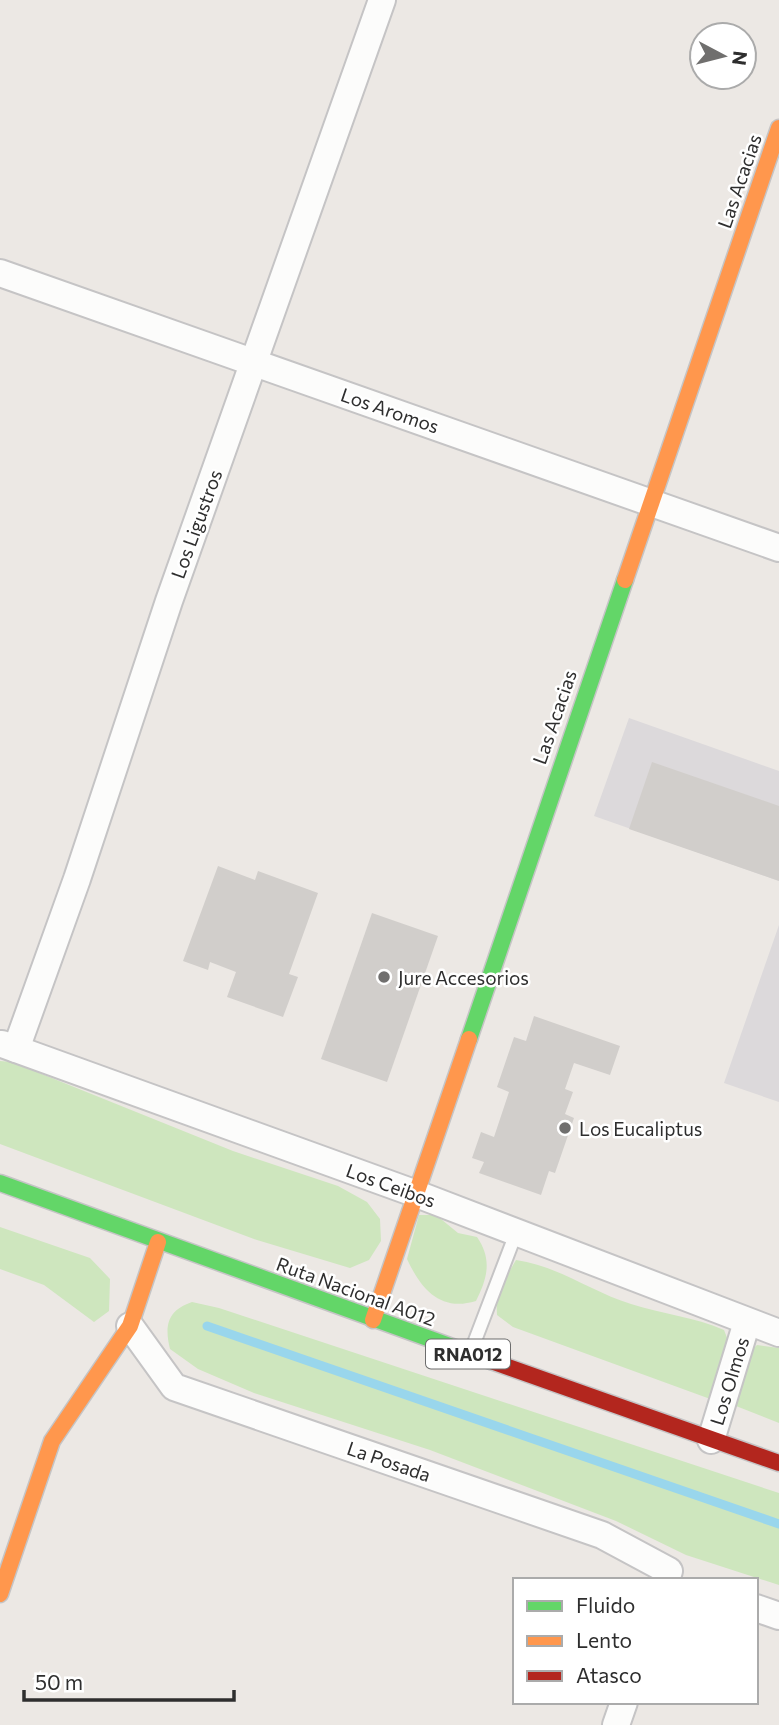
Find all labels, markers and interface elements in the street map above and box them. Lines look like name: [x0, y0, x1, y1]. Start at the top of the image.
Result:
north arrow: [688, 21, 758, 91]
text: N: [728, 50, 753, 67]
street label: Las Acacias: [712, 131, 766, 231]
street label: Los Aromos: [338, 382, 442, 438]
street label: Los Ligustros: [166, 466, 226, 582]
street label: Las Acacias: [527, 667, 581, 767]
place label: Jure Accesorios: [398, 966, 529, 989]
marker: Jure Accesorios: [376, 969, 392, 985]
place label: Los Eucaliptus: [579, 1117, 702, 1140]
marker: Los Eucaliptus: [557, 1120, 573, 1136]
street label: Los Ceibos: [343, 1158, 439, 1212]
street label: Ruta Nacional A012: [273, 1252, 439, 1330]
street label: Los Olmos: [705, 1334, 753, 1428]
road number: RNA012: [426, 1339, 510, 1368]
street label: La Posada: [344, 1436, 434, 1486]
legend: [513, 1578, 758, 1704]
text: Fluido: [576, 1592, 635, 1617]
text: Lento: [576, 1627, 632, 1652]
scale bar: [24, 1658, 234, 1702]
text: Atasco: [576, 1662, 642, 1687]
text: 50 m: [35, 1669, 83, 1694]

